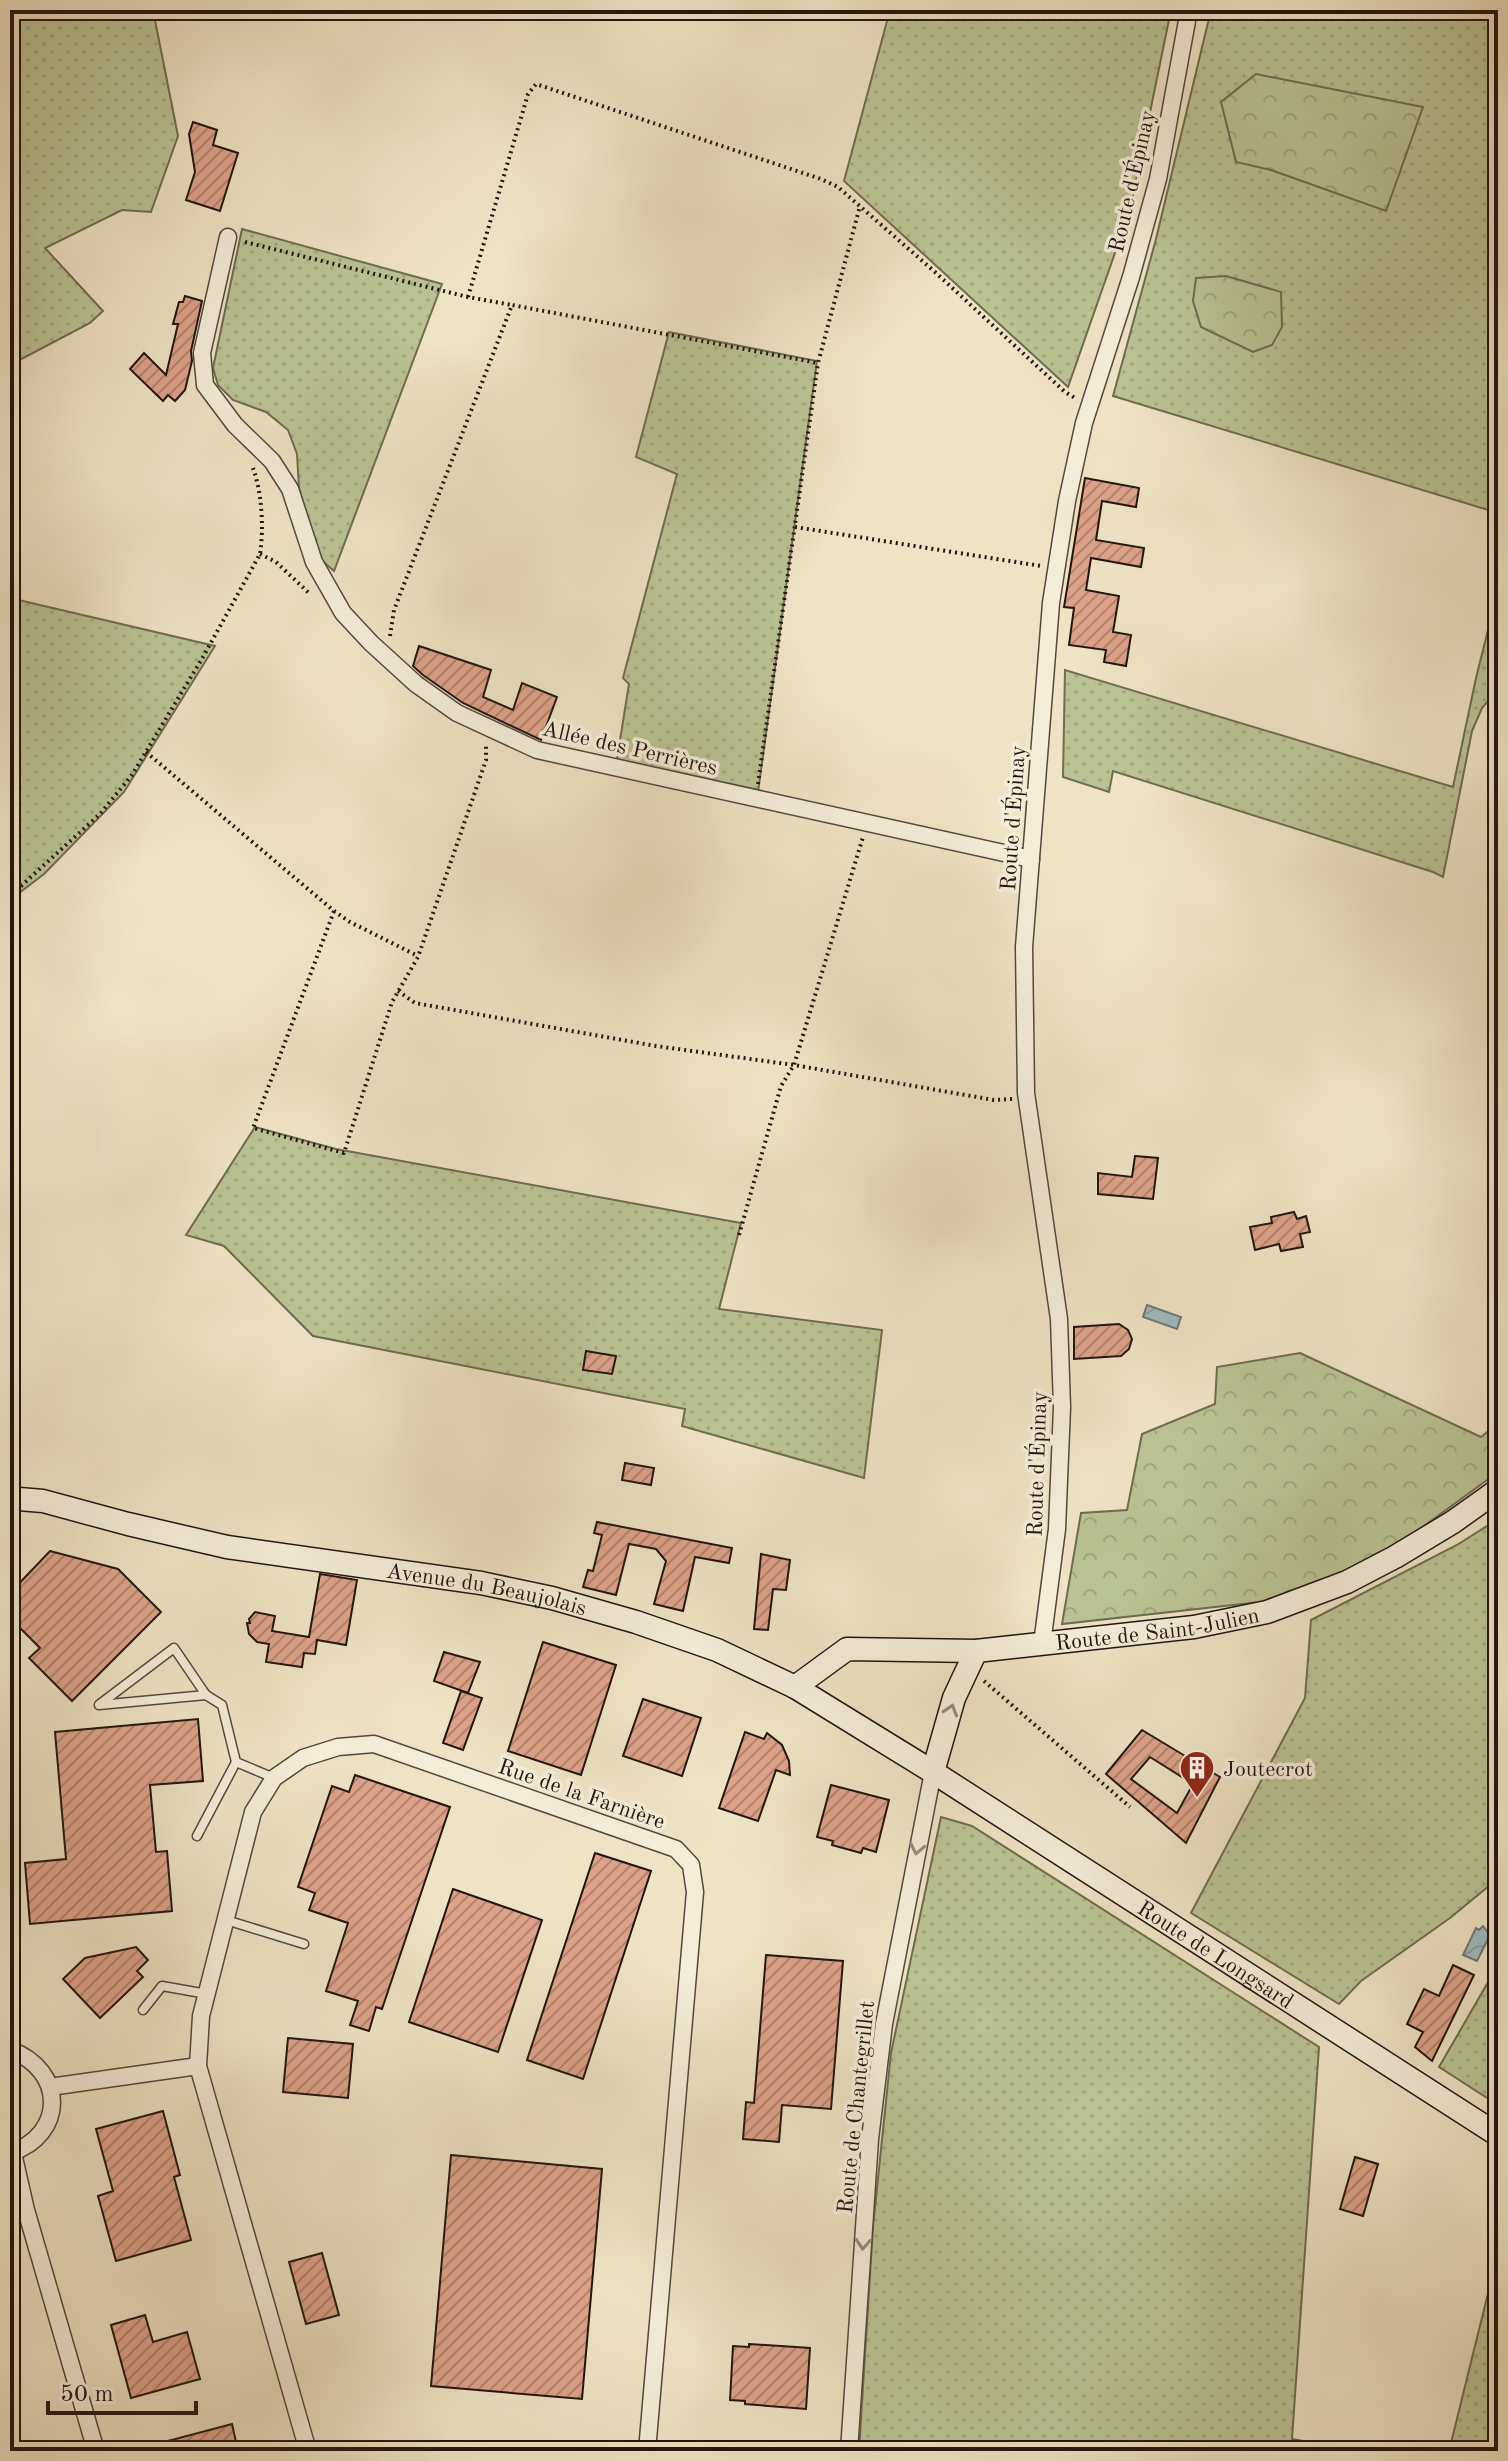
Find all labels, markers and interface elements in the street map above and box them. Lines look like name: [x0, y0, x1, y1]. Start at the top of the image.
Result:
street label: Route d'Épinay: [1103, 107, 1160, 255]
street label: Allée des Perrières: [540, 718, 719, 780]
street label: Route d'Épinay: [995, 744, 1030, 892]
street label: Route d'Épinay: [1021, 1390, 1052, 1537]
street label: Avenue du Beaujolais: [385, 1561, 589, 1620]
street label: Route de Saint-Julien: [1054, 1605, 1262, 1655]
one-way arrow: [942, 1704, 958, 1717]
building icon: Joutecrot: [1178, 1749, 1216, 1799]
street label: Rue de la Farnière: [495, 1756, 668, 1834]
place label: Joutecrot: [1223, 1759, 1313, 1781]
one-way arrow: [909, 1841, 926, 1855]
street label: Route de Longsard: [1133, 1897, 1297, 2014]
street label: Route de Chantegrillet: [835, 2000, 879, 2215]
one-way arrow: [855, 2238, 872, 2251]
scale bar: [48, 2365, 196, 2415]
text: 50 m: [60, 2383, 114, 2407]

